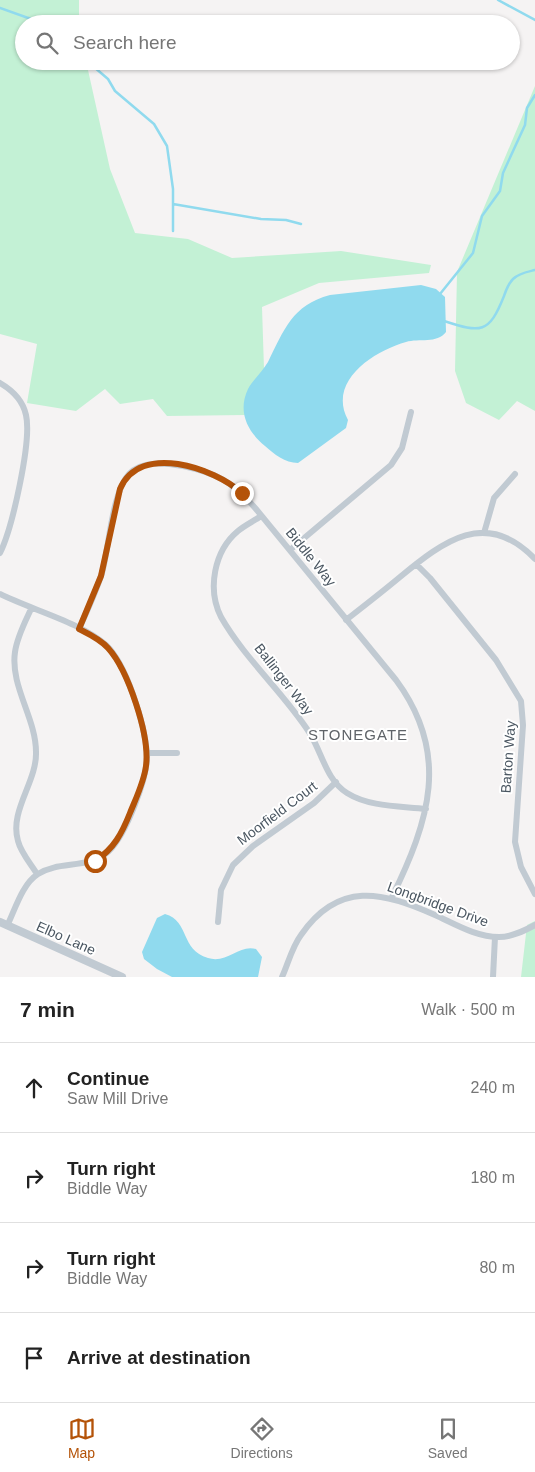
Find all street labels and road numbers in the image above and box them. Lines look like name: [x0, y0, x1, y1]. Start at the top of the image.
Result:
street label: Biddle Way: [283, 525, 339, 589]
street label: Ballinger Way: [251, 640, 317, 718]
street label: Barton Way: [497, 720, 519, 794]
street label: Moorfield Court: [234, 778, 320, 848]
street label: Longbridge Drive: [385, 878, 491, 930]
street label: Elbo Lane: [34, 918, 98, 958]

